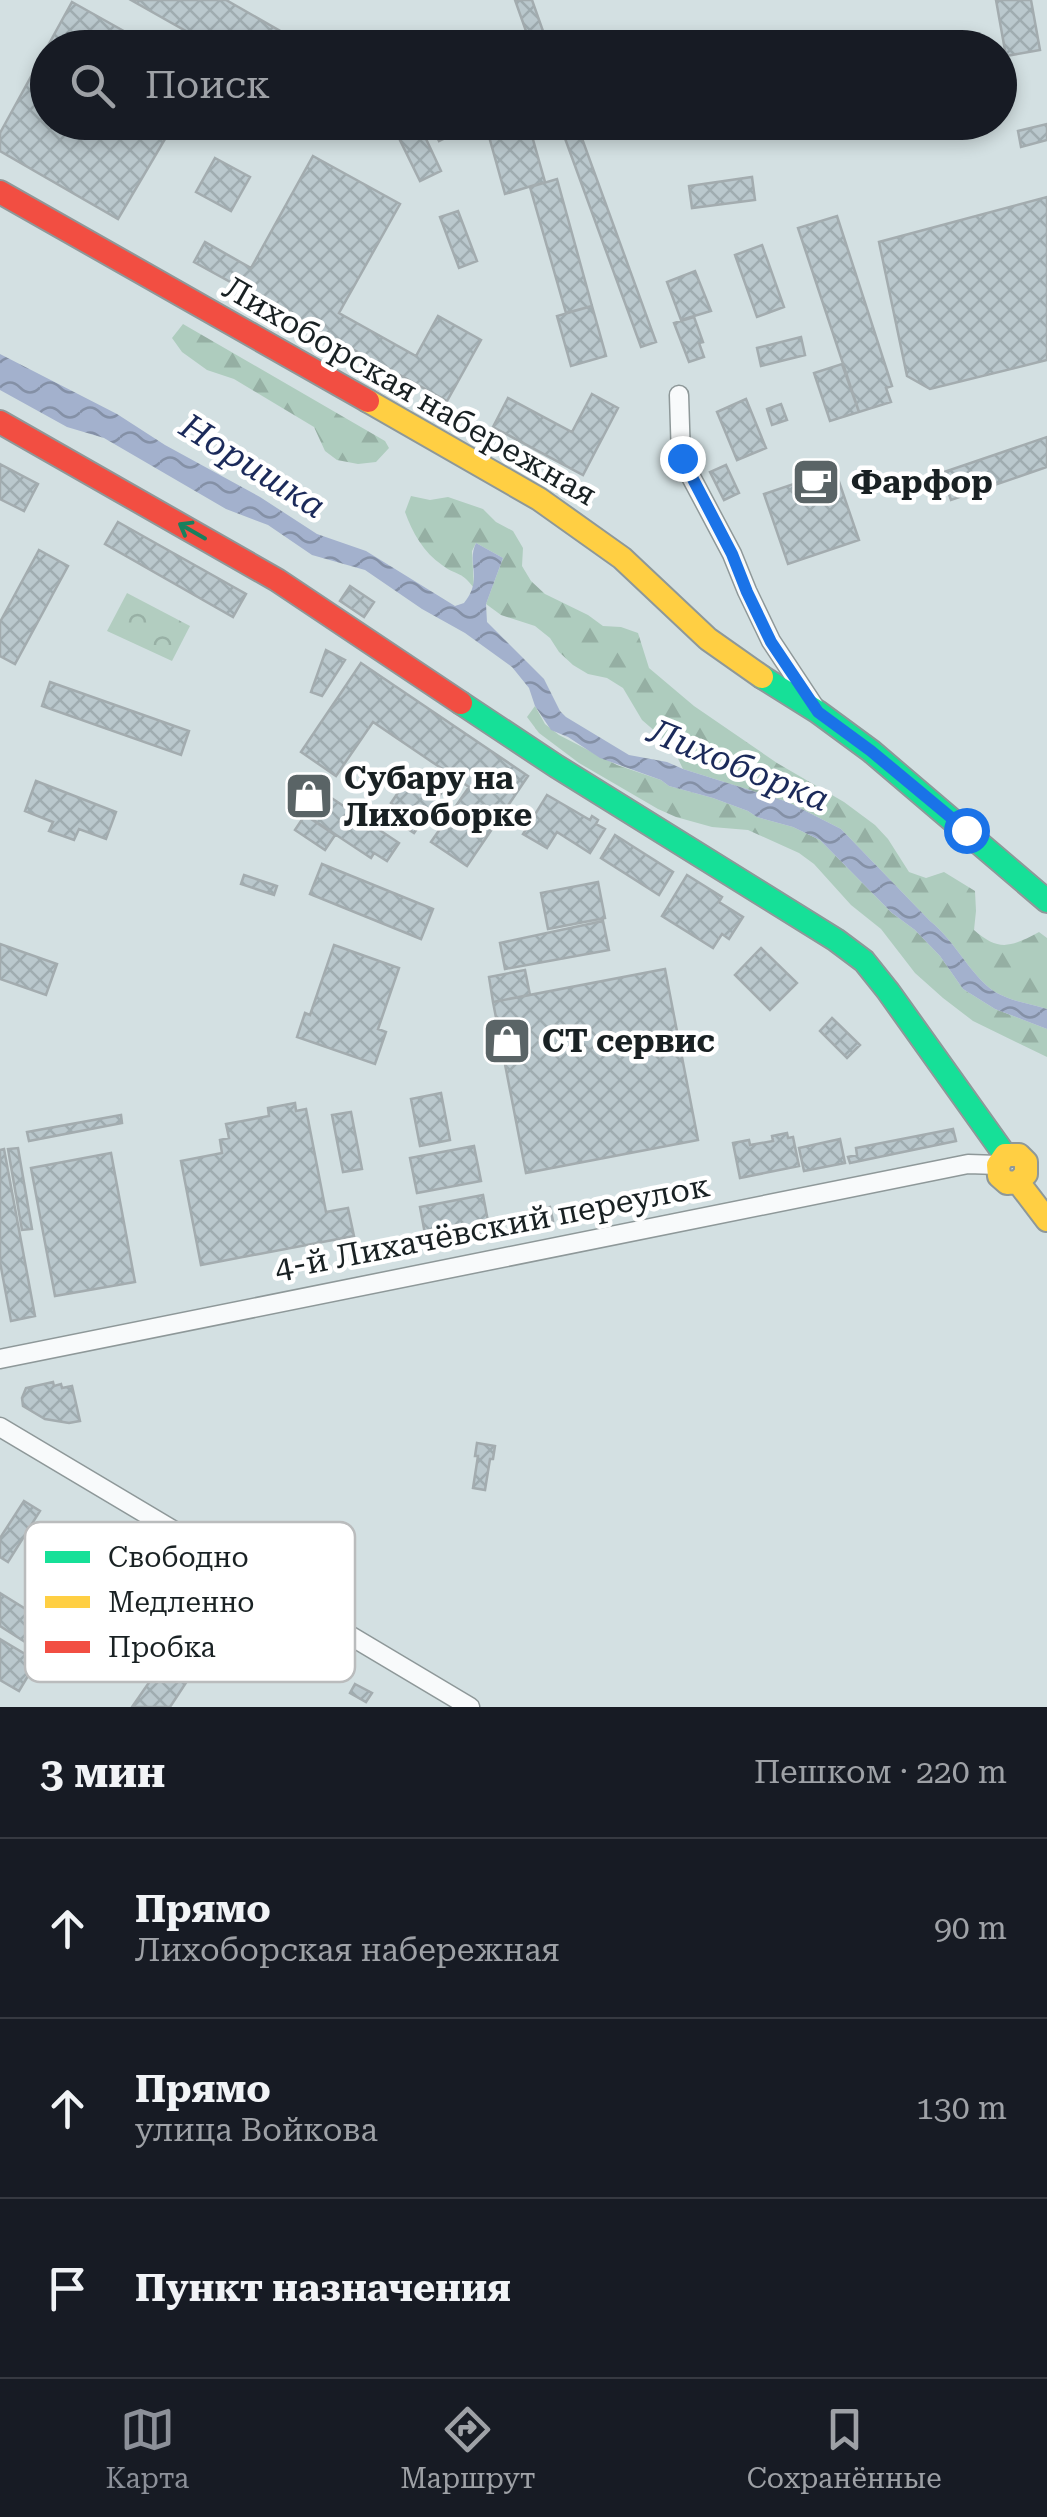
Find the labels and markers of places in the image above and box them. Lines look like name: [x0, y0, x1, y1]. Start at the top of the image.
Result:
cafe icon: Фарфор: [790, 456, 842, 508]
place label: Фарфор: [851, 463, 993, 501]
place label: Субару на Лихоборке: [344, 759, 532, 834]
shop icon: Субару на Лихоборке: [283, 770, 335, 822]
shop icon: СТ сервис: [481, 1015, 533, 1067]
place label: СТ сервис: [542, 1022, 715, 1060]

